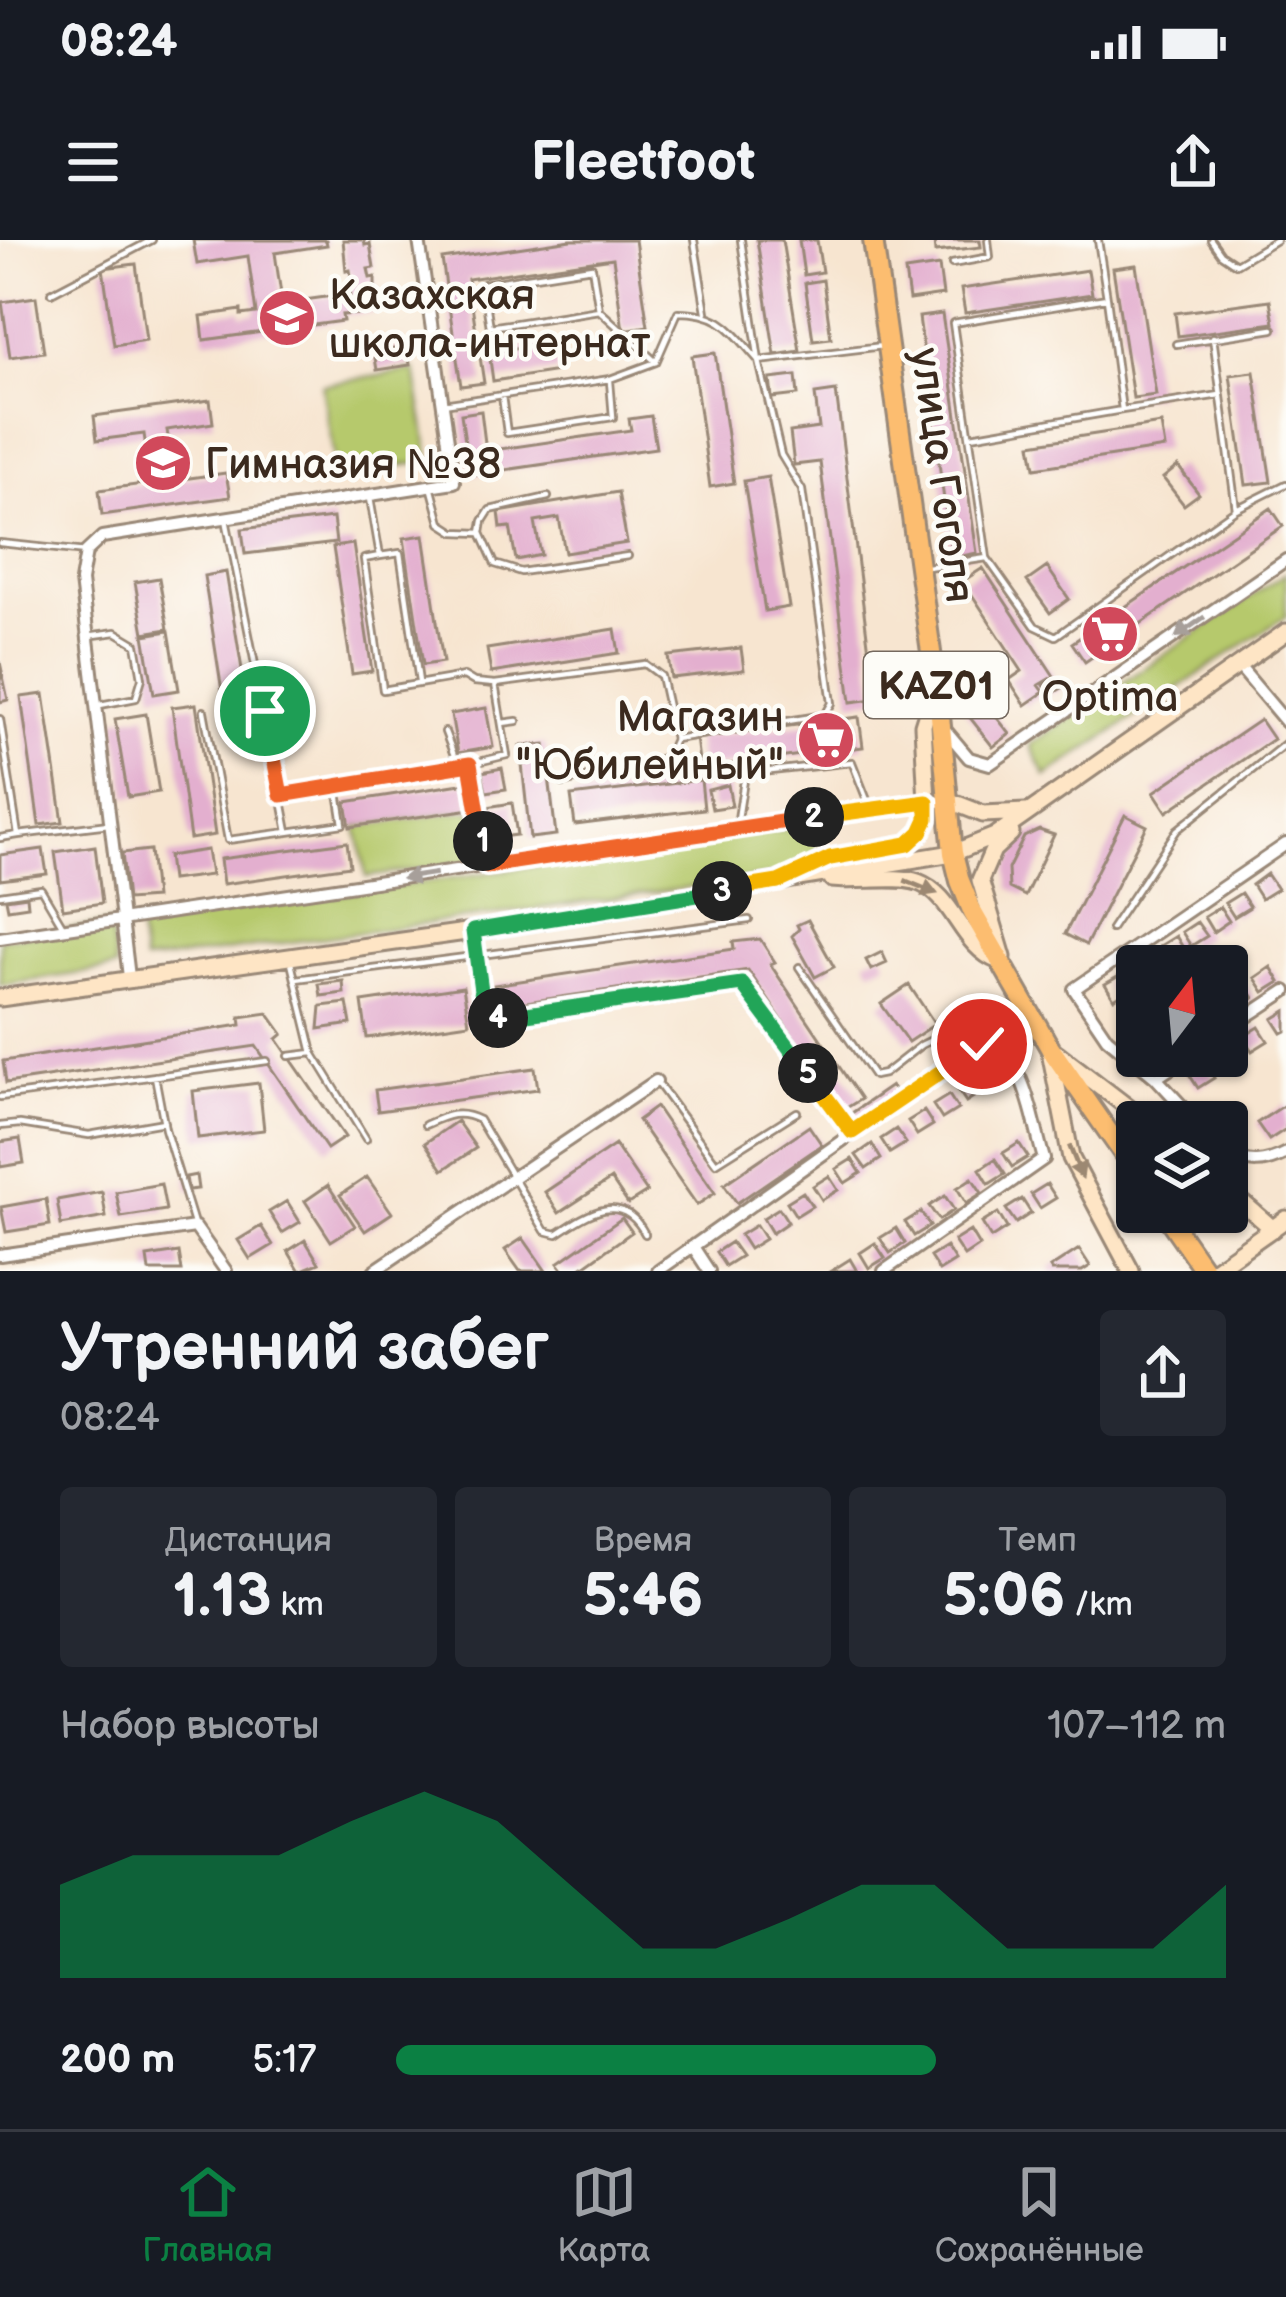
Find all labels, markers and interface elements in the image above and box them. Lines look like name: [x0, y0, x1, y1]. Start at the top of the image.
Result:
text: 08:24: [60, 15, 178, 70]
icon: menu: [60, 129, 126, 195]
icon: share: [1160, 129, 1226, 195]
text: Fleetfoot: [531, 130, 755, 195]
place label: Казахская школа-интернат: [329, 271, 651, 370]
school or university icon: Казахская школа-интернат: [256, 287, 318, 349]
street label: улица Гоголя: [898, 345, 985, 606]
school or university icon: Гимназия №38: [132, 432, 194, 494]
place label: Гимназия №38: [205, 440, 502, 491]
supermarket icon: Optima: [1079, 603, 1141, 665]
one-way arrow: [1173, 615, 1206, 638]
road number: KАZ01: [864, 652, 1008, 718]
pin: [214, 660, 316, 762]
place label: Optima: [1041, 673, 1179, 724]
icon: arrive: [232, 678, 298, 744]
place label: Магазин "Юбилейный": [516, 693, 784, 792]
supermarket icon: Магазин "Юбилейный": [795, 709, 857, 771]
pin: 2: [784, 787, 844, 847]
text: 2: [804, 797, 824, 837]
pin: 1: [453, 811, 513, 871]
text: 1: [476, 821, 490, 861]
pin: 3: [692, 861, 752, 921]
one-way arrow: [400, 867, 437, 886]
text: 3: [712, 871, 732, 911]
one-way arrow: [903, 879, 939, 898]
north arrow: [1116, 945, 1248, 1077]
map controls: [1116, 945, 1248, 1233]
pin: 4: [468, 988, 528, 1048]
pin: [931, 993, 1033, 1095]
text: 4: [488, 998, 508, 1038]
icon: check: [949, 1011, 1015, 1077]
pin: 5: [778, 1043, 838, 1103]
text: 5: [798, 1053, 818, 1093]
button: layers: [1116, 1101, 1248, 1233]
one-way arrow: [1067, 1144, 1086, 1180]
text: Утренний забег: [60, 1310, 549, 1389]
button: share: [1100, 1310, 1226, 1436]
text: 08:24: [60, 1395, 160, 1442]
text: Дистанция: [165, 1521, 332, 1561]
text: Время: [594, 1521, 692, 1561]
text: Темп: [998, 1521, 1077, 1561]
text: 1.13: [173, 1561, 272, 1633]
text: 5:46: [583, 1561, 703, 1633]
text: 5:06: [943, 1561, 1065, 1633]
text: km: [272, 1585, 324, 1625]
text: /km: [1065, 1585, 1133, 1625]
text: Набор высоты: [60, 1703, 320, 1750]
text: 107–112 m: [1047, 1703, 1226, 1750]
text: 200 m: [60, 2037, 175, 2084]
text: 5:17: [252, 2037, 316, 2084]
tab: Главная: [142, 2159, 273, 2271]
tab: Карта: [557, 2159, 650, 2271]
tab: Сохранённые: [935, 2159, 1144, 2271]

